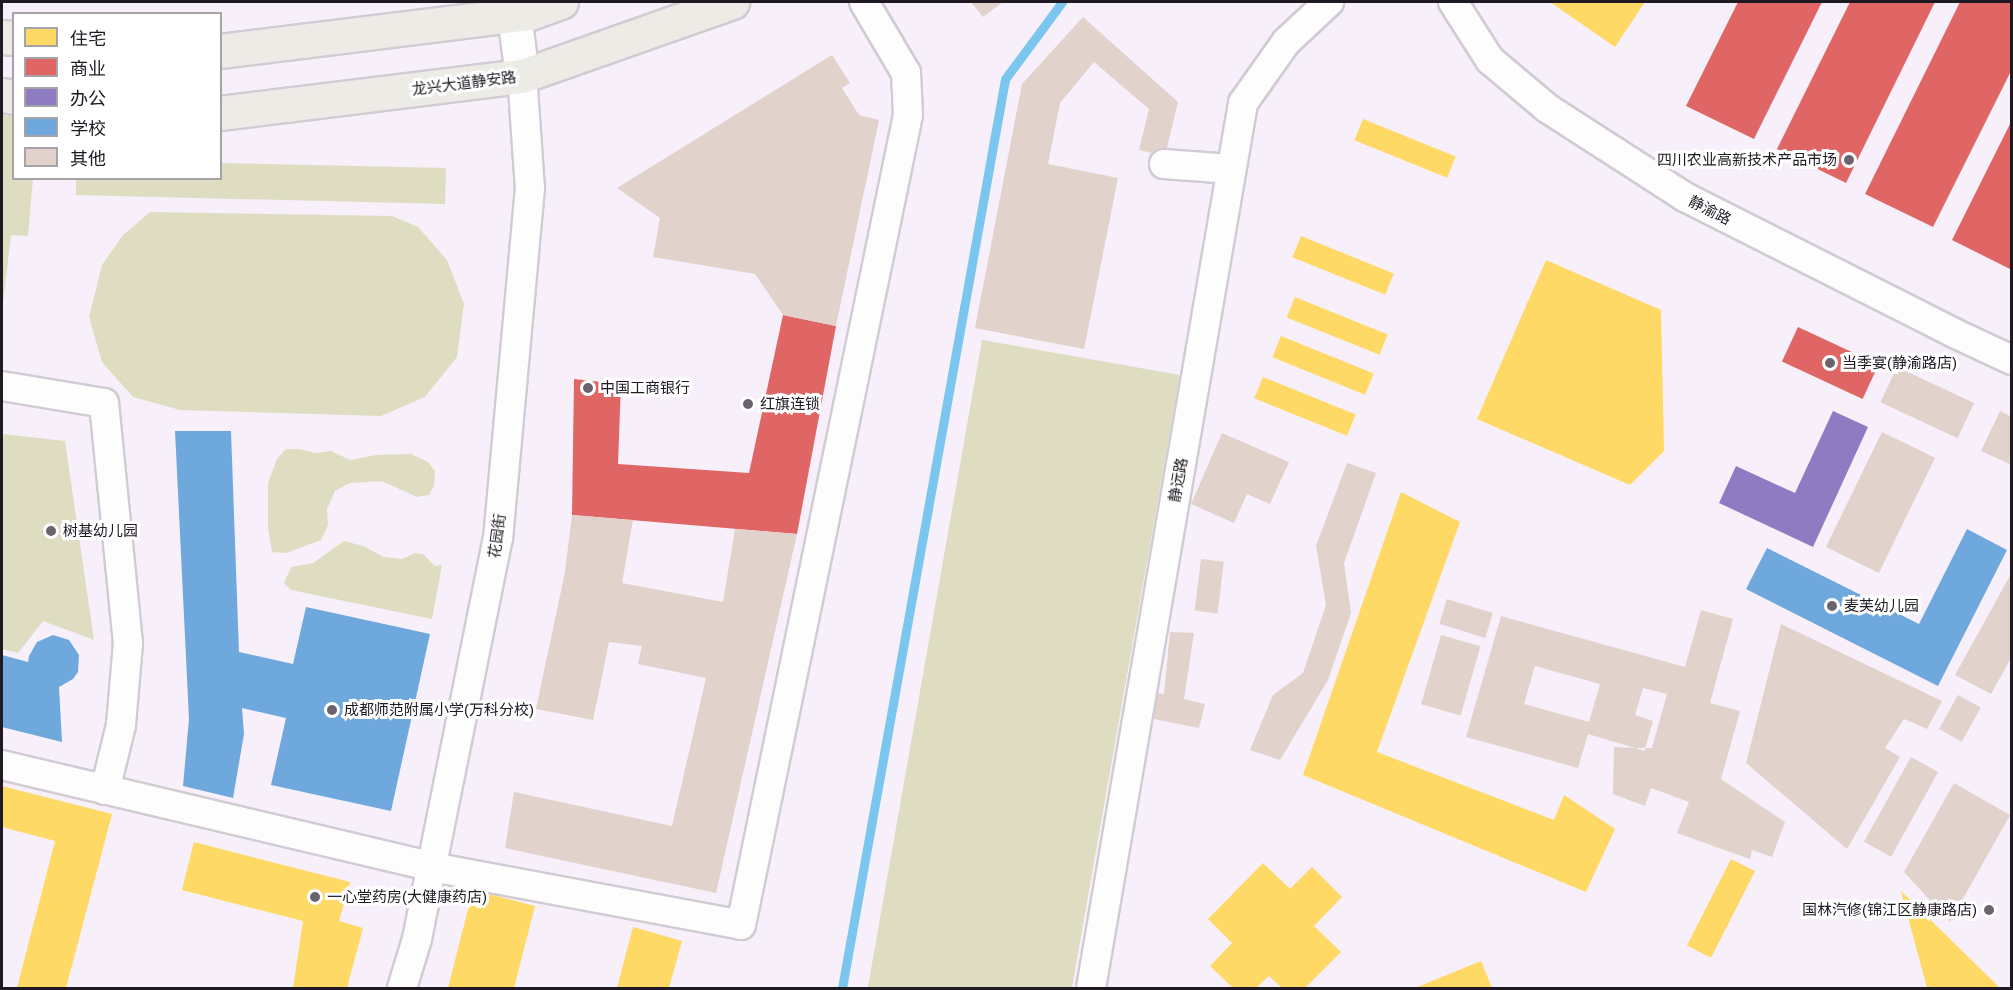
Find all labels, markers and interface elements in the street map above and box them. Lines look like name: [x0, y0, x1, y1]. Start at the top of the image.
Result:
legend: [12, 12, 222, 180]
text: 住宅: [70, 29, 106, 49]
text: 商业: [70, 59, 106, 79]
street label: 龙兴大道静安路: [411, 68, 517, 98]
text: 办公: [70, 89, 106, 109]
text: 学校: [70, 119, 106, 139]
text: 其他: [70, 149, 106, 169]
place label: 四川农业高新技术产品市场: [1657, 151, 1837, 169]
marker: 四川农业高新技术产品市场: [1842, 153, 1856, 167]
street label: 静渝路: [1686, 192, 1734, 228]
place label: 当季宴(静渝路店): [1842, 354, 1957, 372]
marker: 当季宴(静渝路店): [1823, 356, 1837, 370]
place label: 中国工商银行: [600, 379, 690, 397]
marker: 中国工商银行: [581, 381, 595, 395]
place label: 红旗连锁: [760, 395, 820, 413]
marker: 红旗连锁: [741, 397, 755, 411]
street label: 静远路: [1165, 456, 1191, 504]
street label: 花园街: [485, 512, 509, 560]
place label: 树基幼儿园: [63, 522, 138, 540]
marker: 树基幼儿园: [44, 524, 58, 538]
place label: 麦芙幼儿园: [1844, 597, 1919, 615]
marker: 麦芙幼儿园: [1825, 599, 1839, 613]
place label: 成都师范附属小学(万科分校): [344, 701, 534, 719]
marker: 成都师范附属小学(万科分校): [325, 703, 339, 717]
place label: 一心堂药房(大健康药店): [327, 888, 487, 906]
marker: 一心堂药房(大健康药店): [308, 890, 322, 904]
place label: 国林汽修(锦江区静康路店): [1802, 901, 1977, 919]
marker: 国林汽修(锦江区静康路店): [1982, 903, 1996, 917]

